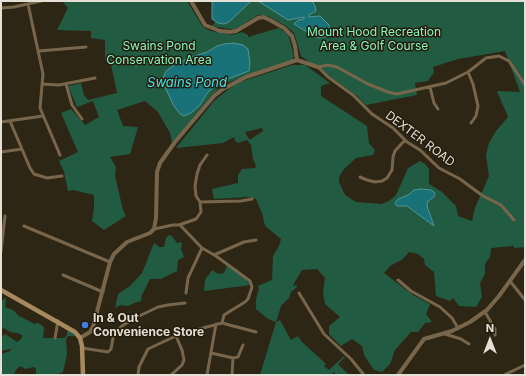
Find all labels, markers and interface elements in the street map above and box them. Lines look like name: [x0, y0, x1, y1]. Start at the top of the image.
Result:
park label: Mount Hood Recreation Area & Golf Course: [307, 25, 441, 53]
park label: Swains Pond Conservation Area: [106, 39, 212, 67]
water label: Swains Pond: [147, 75, 227, 91]
street label: DEXTER ROAD: [382, 108, 458, 170]
place label: In & Out Convenience Store: [93, 311, 204, 339]
marker: In & Out Convenience Store: [80, 320, 90, 330]
north arrow: [470, 320, 510, 360]
text: N: [486, 321, 494, 335]

